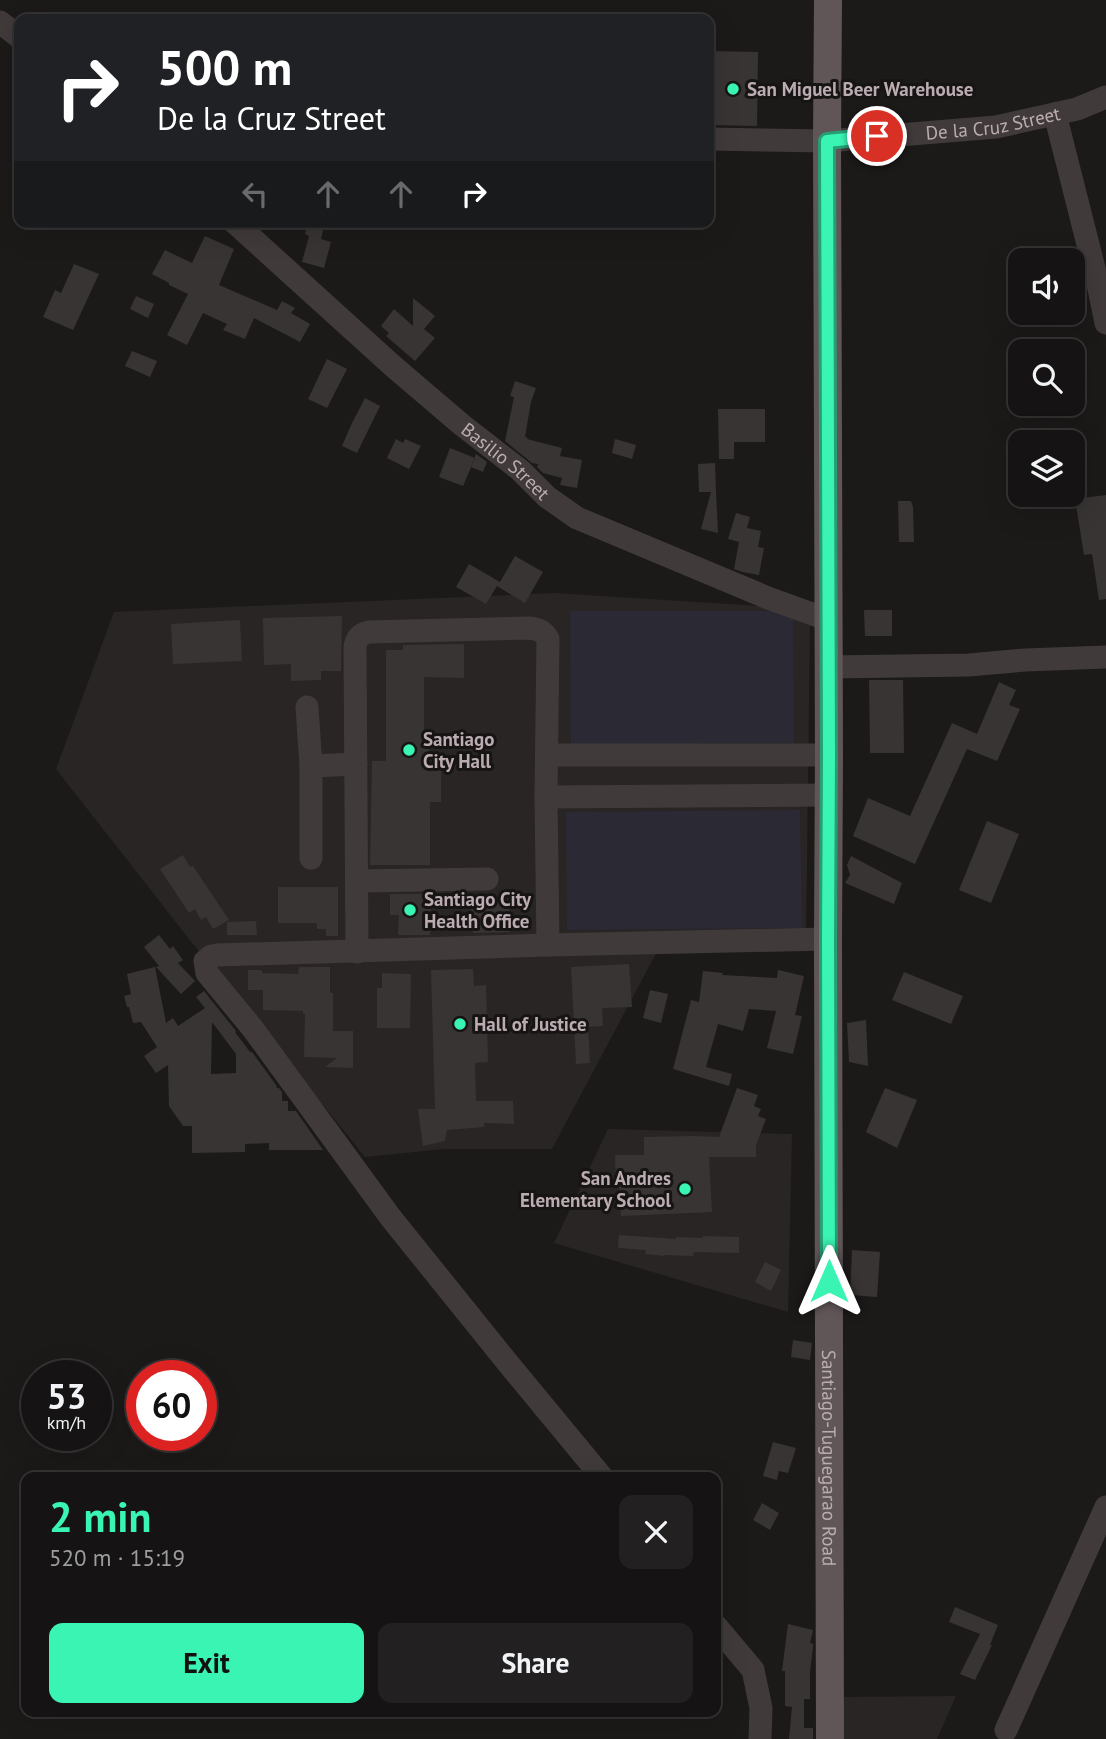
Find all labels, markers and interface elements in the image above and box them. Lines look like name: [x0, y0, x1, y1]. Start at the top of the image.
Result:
text: 500 m: [157, 35, 292, 99]
icon: right: [42, 42, 133, 133]
place label: San Miguel Beer Warehouse: [747, 77, 974, 101]
marker: San Miguel Beer Warehouse: [725, 81, 741, 97]
text: De la Cruz Street: [157, 97, 386, 139]
street label: De la Cruz Street: [925, 101, 1063, 145]
pin: [847, 106, 907, 166]
icon: arrive: [858, 117, 896, 155]
icon: left: [236, 175, 274, 213]
icon: ahead: [309, 175, 347, 213]
icon: ahead: [382, 175, 420, 213]
icon: right: [455, 175, 493, 213]
map controls: [1008, 248, 1085, 507]
button: sound: [1008, 248, 1085, 325]
button: search: [1008, 339, 1085, 416]
street label: Basilio Street: [457, 417, 555, 505]
button: layers: [1008, 430, 1085, 507]
place label: Santiago City Hall: [423, 727, 494, 773]
marker: Santiago City Hall: [401, 742, 417, 758]
place label: Santiago City Health Office: [424, 887, 532, 933]
marker: Santiago City Health Office: [402, 902, 418, 918]
place label: Hall of Justice: [474, 1012, 587, 1036]
marker: Hall of Justice: [452, 1016, 468, 1032]
place label: San Andres Elementary School: [520, 1166, 671, 1212]
marker: San Andres Elementary School: [677, 1181, 693, 1197]
position arrow: [792, 1244, 866, 1318]
street label: Santiago-Tuguegarao Road: [817, 1350, 842, 1566]
speed limit sign: 60: [126, 1360, 217, 1451]
text: 53: [47, 1373, 86, 1419]
text: km/h: [47, 1411, 86, 1434]
text: 2 min: [49, 1489, 151, 1544]
button: close: [619, 1495, 693, 1569]
text: 520 m · 15:19: [49, 1543, 185, 1572]
button: Exit: [49, 1623, 364, 1703]
button: Share: [378, 1623, 693, 1703]

